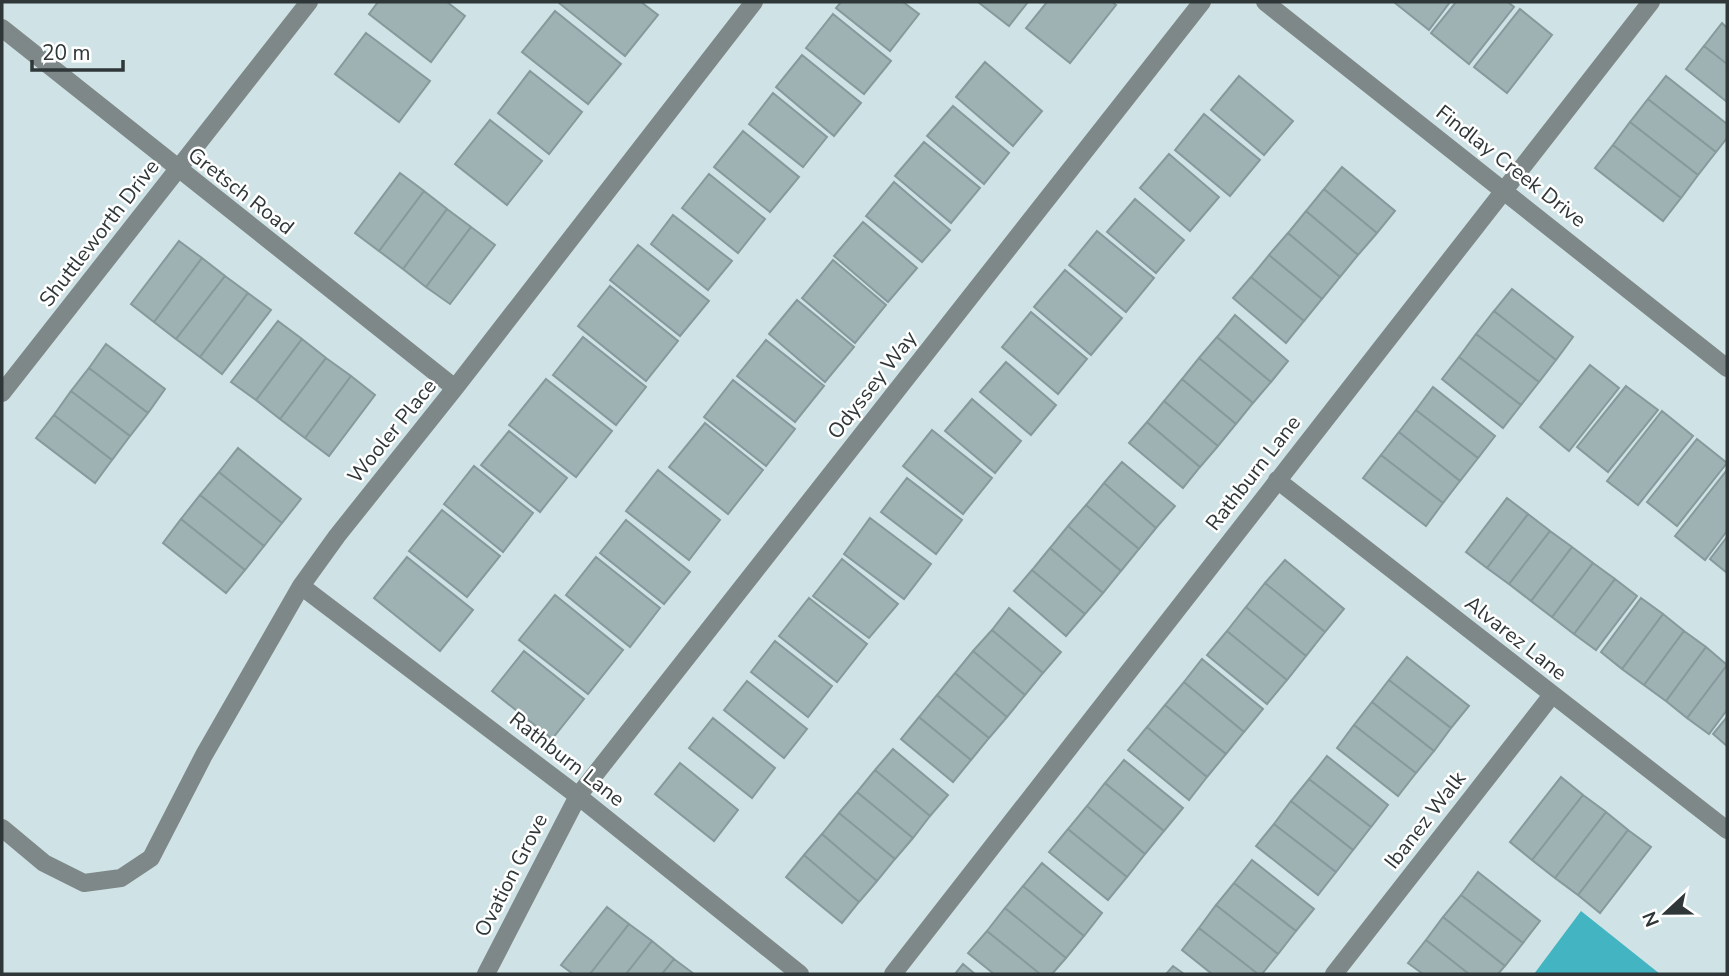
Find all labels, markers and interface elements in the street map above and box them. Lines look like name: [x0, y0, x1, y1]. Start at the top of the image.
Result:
scale bar: [32, 28, 122, 72]
text: 20 m: [42, 39, 91, 67]
street label: Findlay Creek Drive: [1430, 98, 1592, 234]
street label: Gretsch Road: [182, 141, 300, 241]
street label: Shuttleworth Drive: [33, 153, 165, 313]
street label: Odyssey Way: [821, 325, 923, 445]
street label: Wooler Place: [341, 373, 443, 489]
street label: Rathburn Lane: [1199, 410, 1307, 536]
street label: Alvarez Lane: [1459, 589, 1573, 687]
street label: Rathburn Lane: [504, 705, 630, 813]
street label: Ibanez Walk: [1378, 765, 1472, 875]
street label: Ovation Grove: [468, 808, 554, 942]
north arrow: [1631, 878, 1701, 948]
text: N: [1636, 908, 1666, 930]

